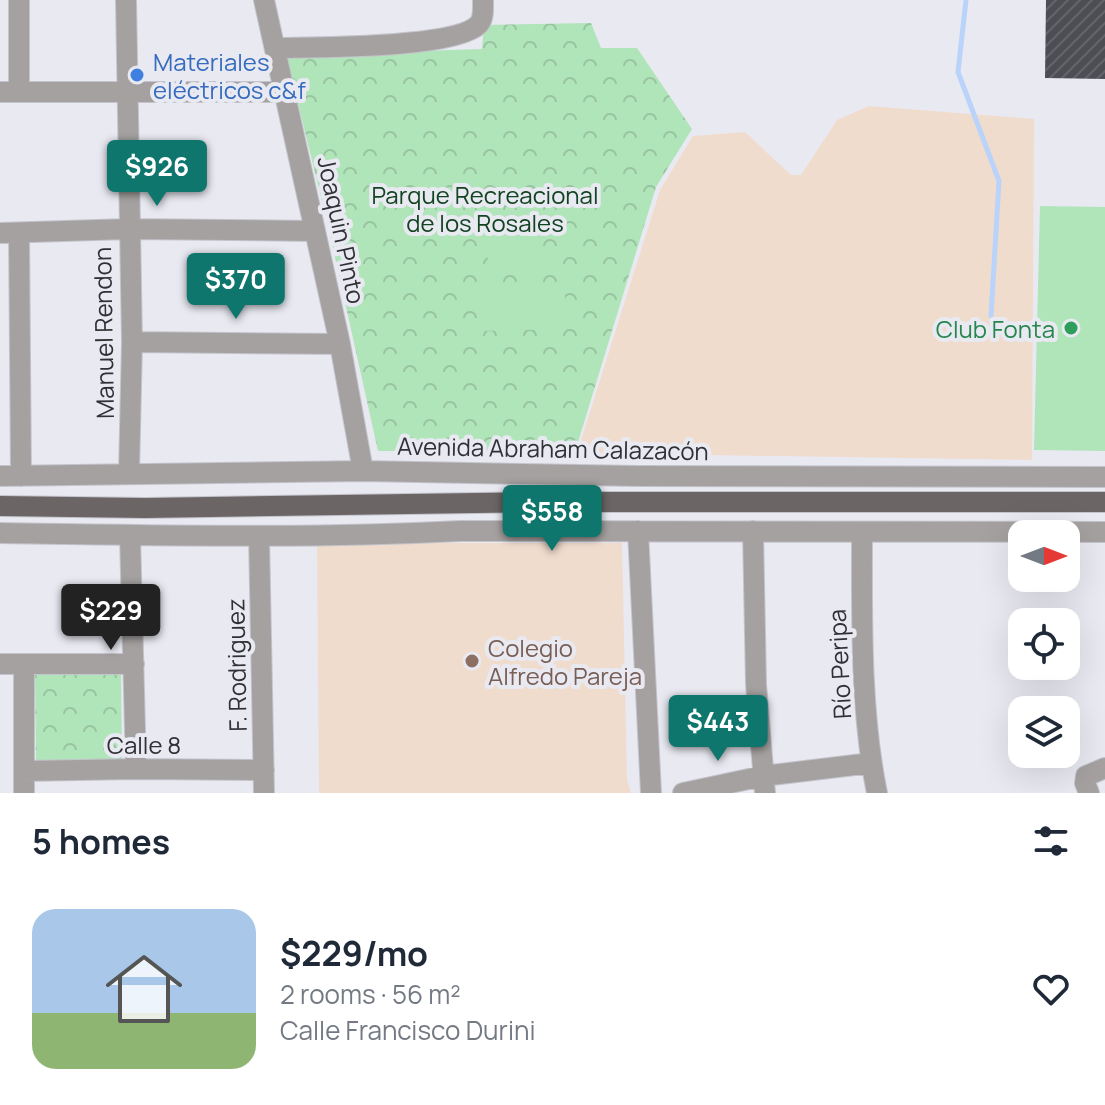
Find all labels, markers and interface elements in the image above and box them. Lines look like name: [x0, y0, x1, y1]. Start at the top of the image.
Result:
place label: Materiales eléctricos c&f: [153, 45, 306, 106]
marker: Materiales eléctricos c&f: [128, 66, 146, 84]
pin: $926: [110, 140, 204, 208]
text: $926: [125, 148, 189, 184]
street label: Joaquin Pinto: [310, 153, 374, 307]
park label: Parque Recreacional de los Rosales: [371, 178, 599, 239]
street label: Manuel Rendon: [85, 247, 121, 419]
pin: $370: [189, 253, 283, 321]
text: $370: [205, 261, 267, 297]
place label: Club Fonta: [936, 312, 1055, 345]
marker: Club Fonta: [1062, 319, 1080, 337]
street label: Avenida Abraham Calazacón: [397, 429, 709, 467]
pin: $558: [505, 485, 599, 553]
text: $558: [521, 493, 583, 529]
north arrow: [1008, 520, 1080, 592]
map controls: [1008, 520, 1080, 768]
pin: $229: [64, 584, 158, 652]
text: $229: [79, 592, 143, 628]
street label: F. Rodriguez: [218, 598, 254, 732]
street label: Río Peripa: [820, 608, 858, 720]
button: locate: [1008, 608, 1080, 680]
place label: Colegio Alfredo Pareja: [488, 631, 642, 692]
marker: Colegio Alfredo Pareja: [463, 652, 481, 670]
pin: $443: [671, 695, 765, 763]
button: layers: [1008, 696, 1080, 768]
text: $443: [687, 703, 749, 739]
street label: Calle 8: [107, 728, 181, 761]
text: 5 homes: [32, 818, 170, 864]
icon: filters: [1029, 819, 1073, 863]
text: $229/mo: [280, 930, 428, 976]
icon: home: [96, 941, 192, 1037]
icon: heart: [1029, 967, 1073, 1011]
text: 2 rooms · 56 m²: [280, 976, 461, 1012]
text: Calle Francisco Durini: [280, 1012, 536, 1048]

